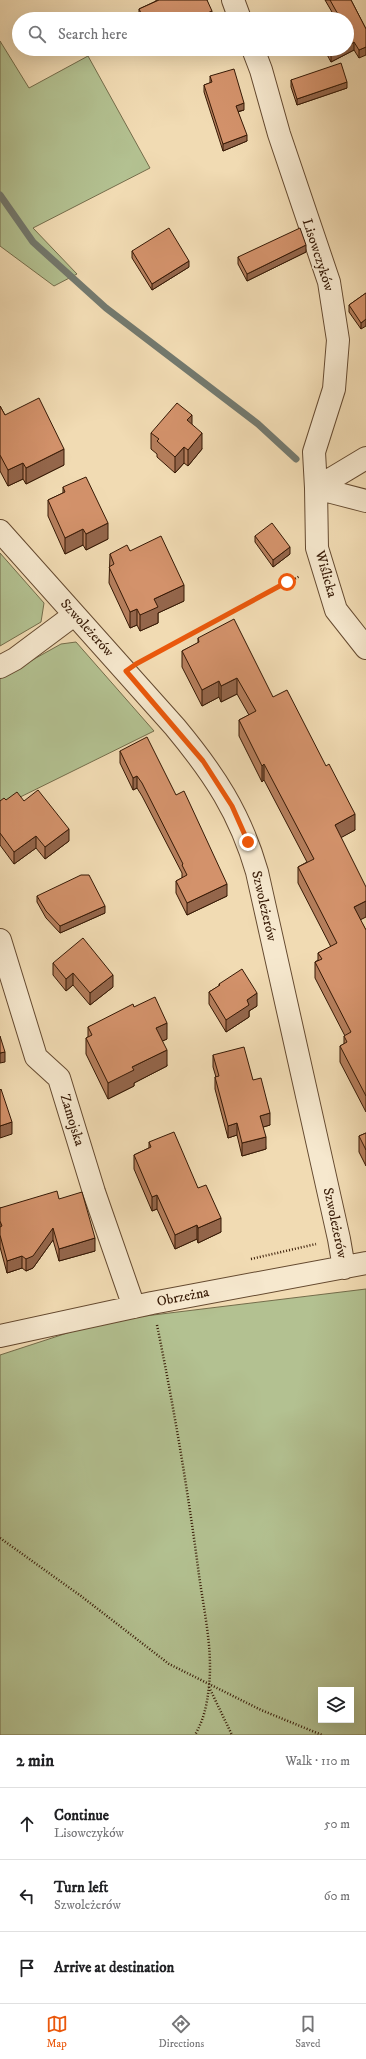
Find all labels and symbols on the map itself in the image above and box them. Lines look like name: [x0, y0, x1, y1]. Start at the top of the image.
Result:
street label: Lisowczyków: [298, 217, 338, 294]
street label: Wiślicka: [310, 548, 341, 600]
route start: [278, 573, 296, 591]
street label: Szwoleżerów: [56, 595, 118, 661]
route end: [239, 833, 257, 851]
street label: Szwoleżerów: [247, 869, 281, 943]
street label: Zamojska: [56, 1092, 88, 1148]
street label: Szwoleżerów: [319, 1186, 351, 1260]
street label: Obrzeżna: [155, 1283, 211, 1311]

